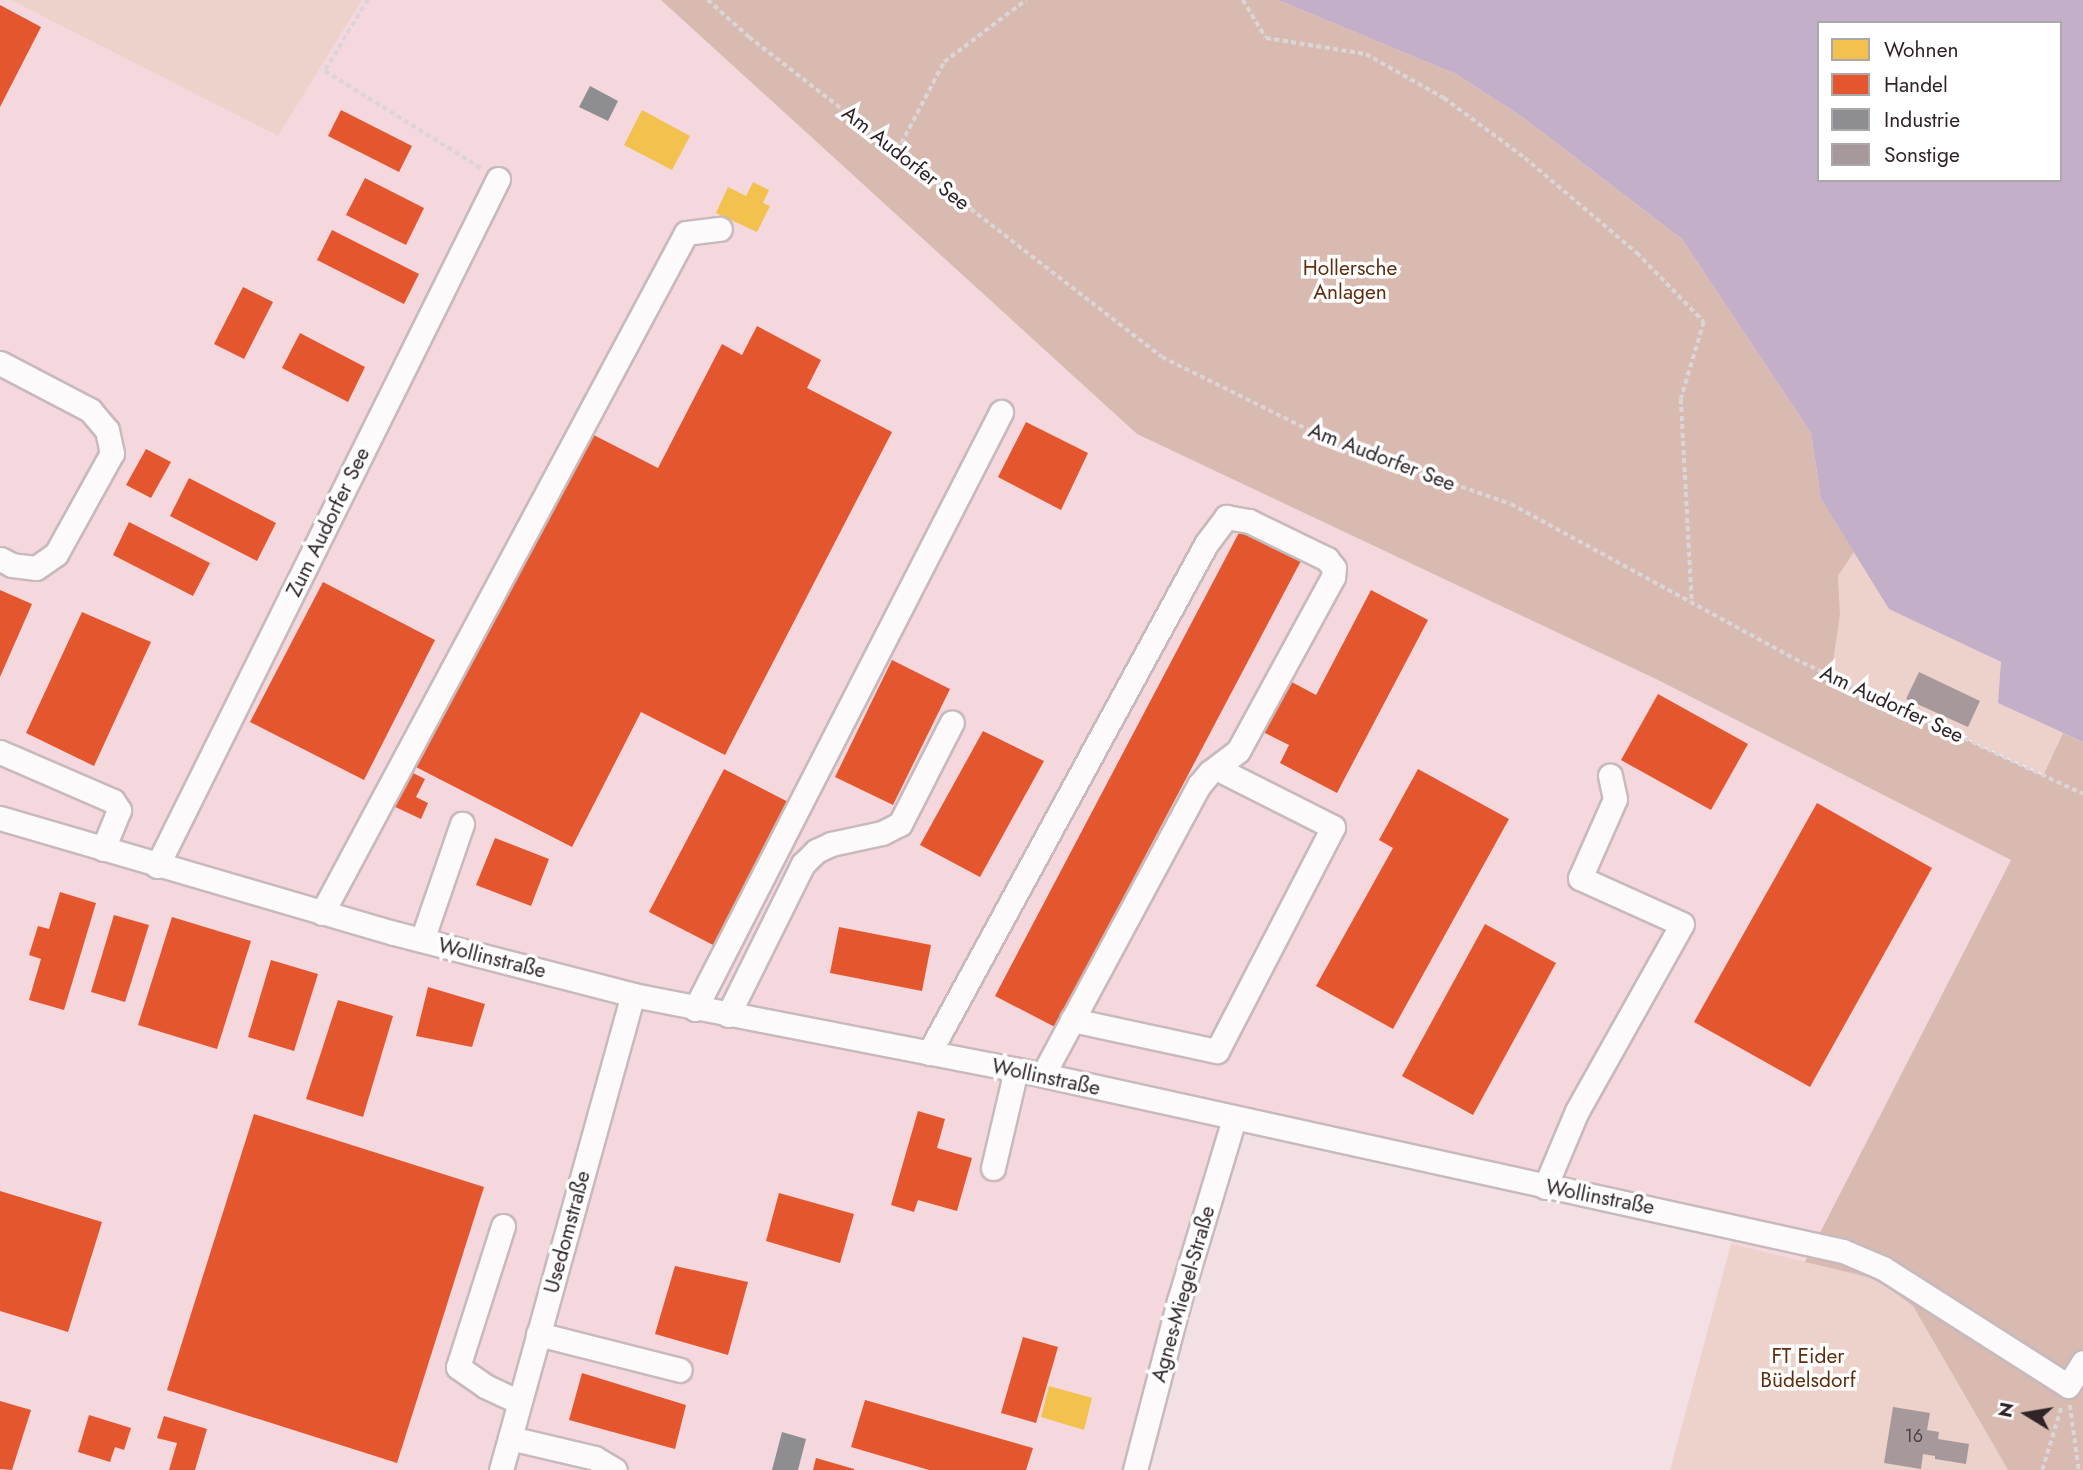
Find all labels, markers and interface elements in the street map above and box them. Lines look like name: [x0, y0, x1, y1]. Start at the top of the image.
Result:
legend: [1817, 21, 2062, 182]
text: Wohnen: [1884, 35, 1958, 65]
text: Handel: [1884, 70, 1948, 100]
street label: Am Audorfer See: [837, 100, 975, 216]
text: Industrie: [1884, 105, 1960, 135]
text: Sonstige: [1884, 140, 1960, 170]
park label: Hollersche Anlagen: [1303, 255, 1397, 305]
street label: Am Audorfer See: [1305, 417, 1459, 497]
street label: Zum Audorfer See: [281, 443, 375, 601]
street label: Am Audorfer See: [1816, 660, 1968, 748]
street label: Wollinstraße: [435, 932, 549, 984]
street label: Wollinstraße: [989, 1053, 1103, 1101]
street label: Usedomstraße: [539, 1168, 595, 1296]
street label: Wollinstraße: [1544, 1174, 1656, 1220]
street label: Agnes-Miegel-Straße: [1146, 1203, 1220, 1385]
park label: FT Eider Büdelsdorf: [1760, 1343, 1856, 1393]
north arrow: [1992, 1379, 2062, 1449]
text: N: [1991, 1400, 2021, 1420]
house number: 16: [1905, 1425, 1923, 1447]

